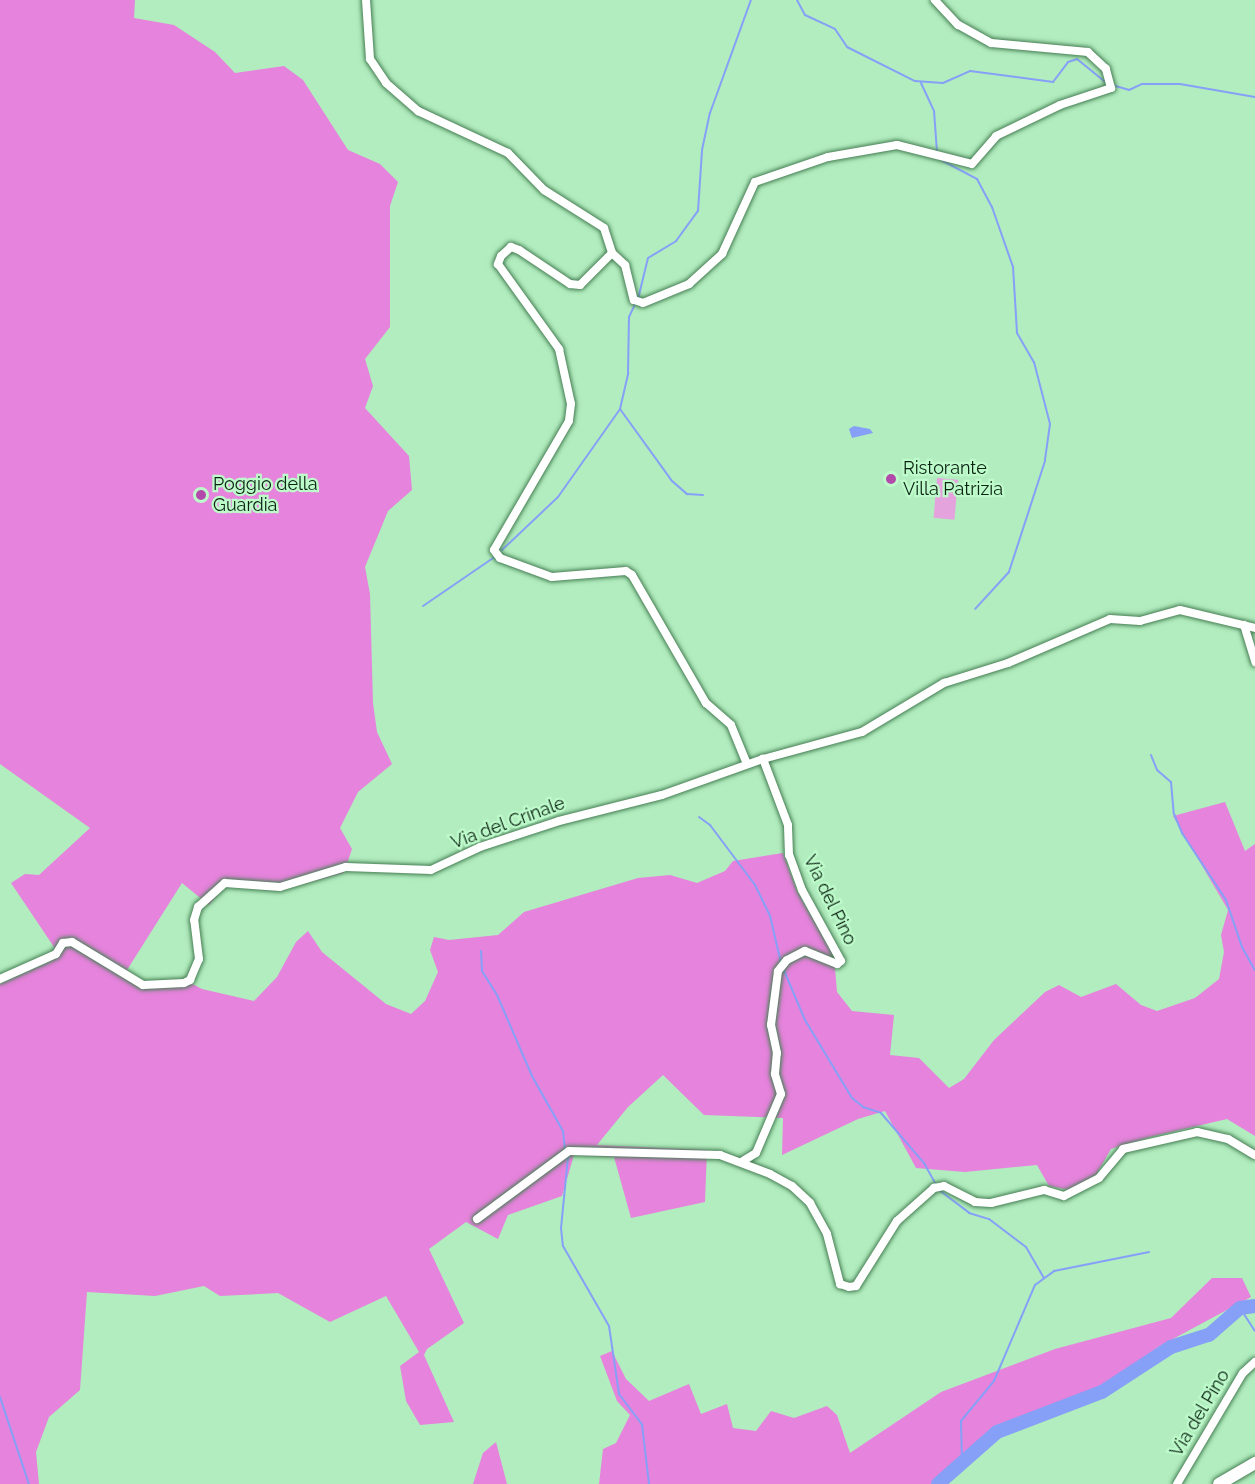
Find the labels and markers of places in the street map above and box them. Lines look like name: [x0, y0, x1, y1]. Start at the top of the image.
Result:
place label: Ristorante Villa Patrizia: [903, 458, 1003, 500]
marker: Ristorante Villa Patrizia: [884, 472, 898, 486]
place label: Poggio della Guardia: [213, 474, 318, 516]
marker: Poggio della Guardia: [194, 488, 208, 502]

